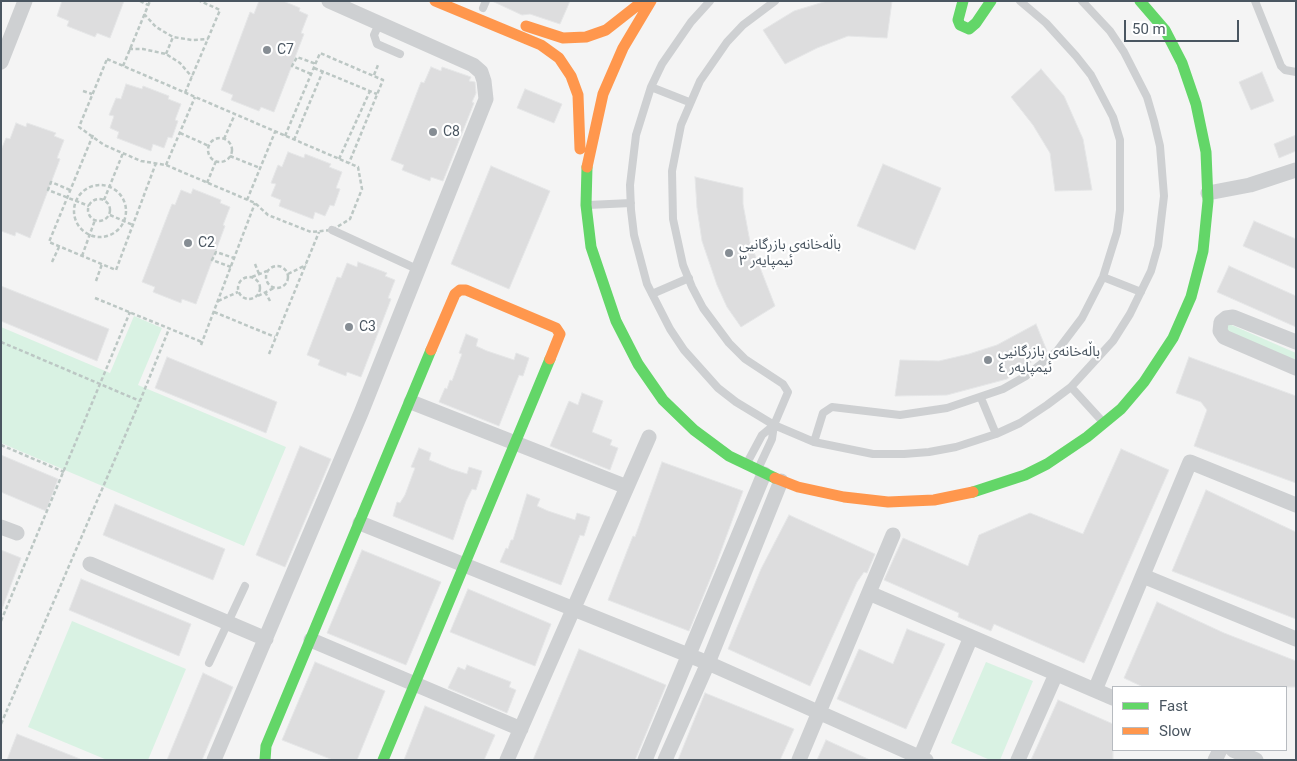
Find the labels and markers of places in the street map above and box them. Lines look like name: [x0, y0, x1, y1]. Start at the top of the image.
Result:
place label: C7: [277, 42, 294, 58]
marker: C7: [261, 44, 273, 56]
place label: C8: [443, 124, 460, 140]
marker: C8: [427, 126, 439, 138]
place label: C2: [198, 235, 215, 251]
marker: C2: [182, 237, 194, 249]
place label: باڵەخانەی بازرگانیی ئیمپایەر ٣: [739, 237, 841, 270]
marker: باڵەخانەی بازرگانیی ئیمپایەر ٣: [723, 247, 735, 259]
place label: C3: [359, 319, 376, 335]
marker: C3: [343, 321, 355, 333]
place label: باڵەخانەی بازرگانیی ئیمپایەر ٤: [998, 344, 1100, 377]
marker: باڵەخانەی بازرگانیی ئیمپایەر ٤: [982, 354, 994, 366]

